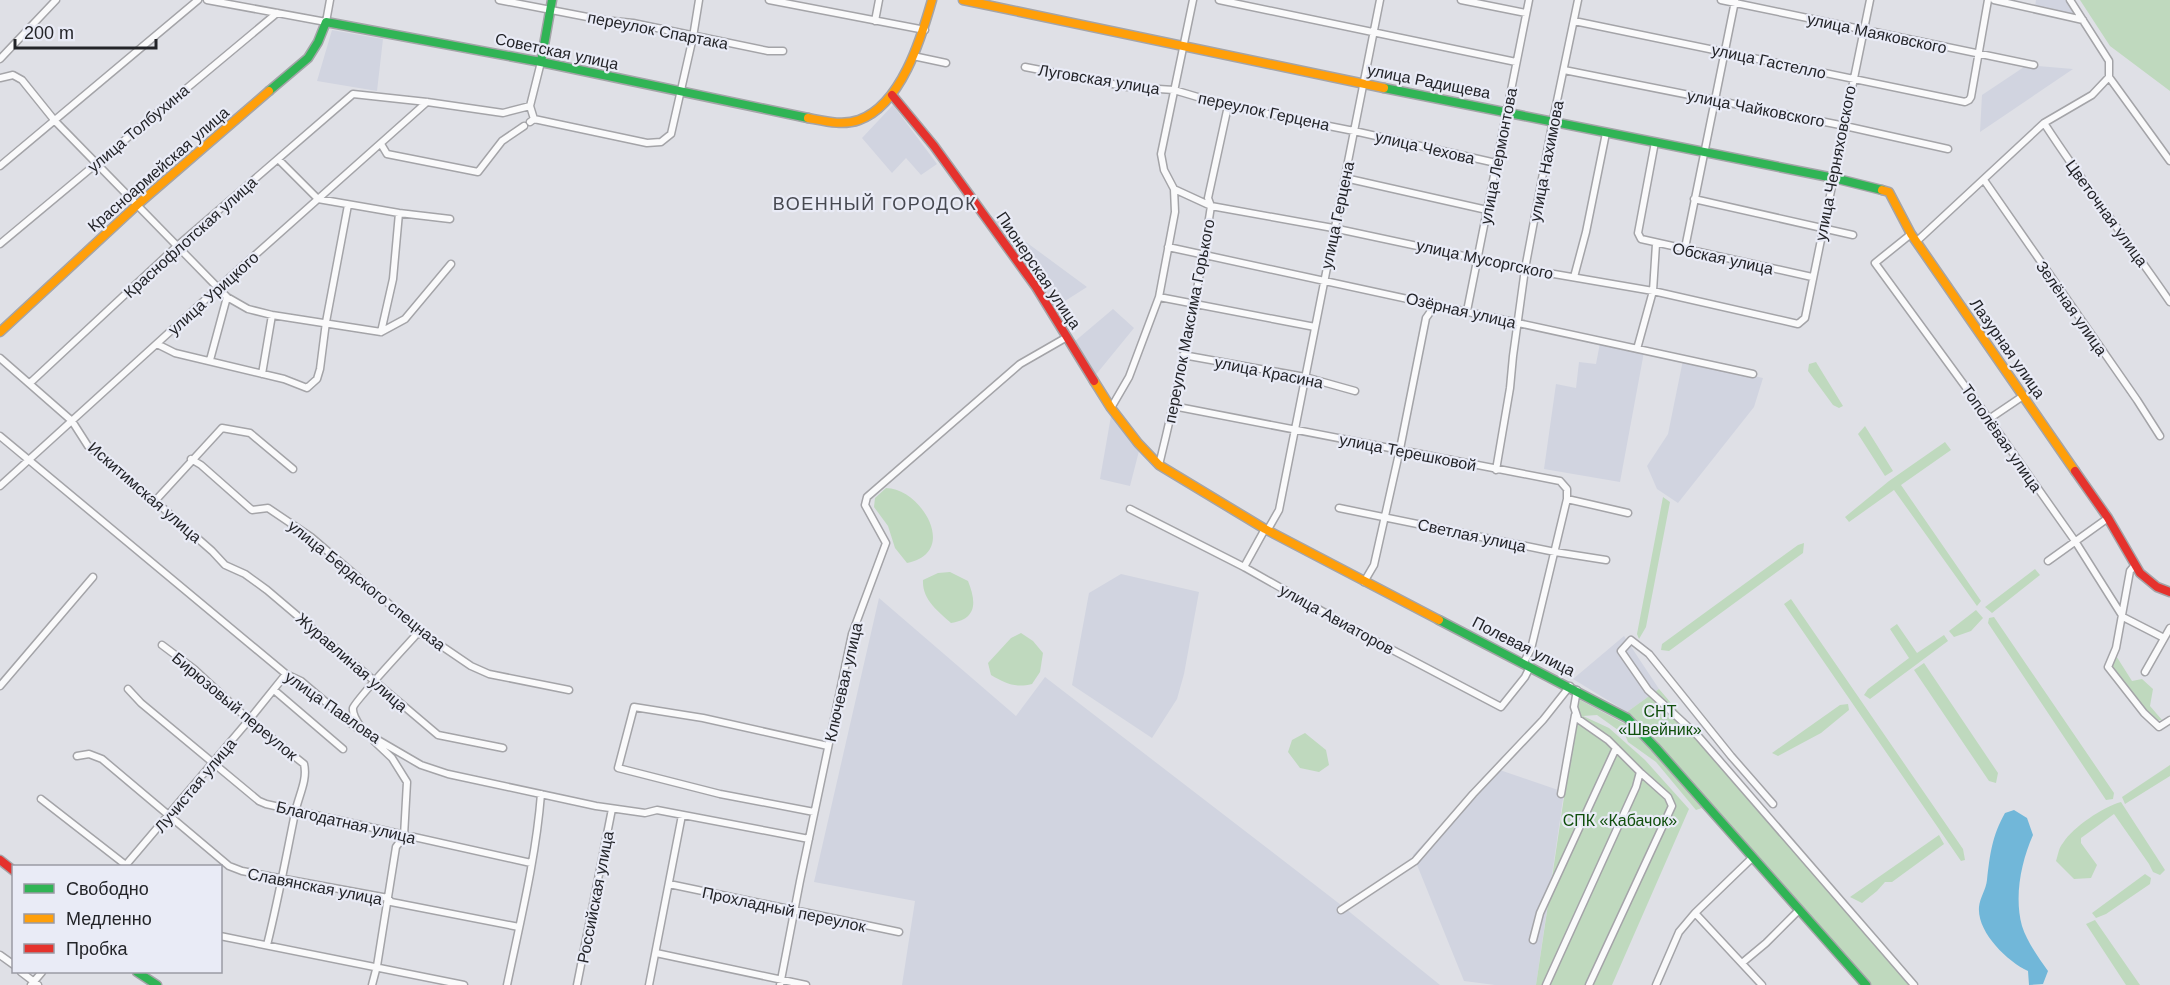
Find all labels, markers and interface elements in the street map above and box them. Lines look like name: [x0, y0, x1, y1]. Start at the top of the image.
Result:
street label: переулок Спартака: [586, 9, 730, 52]
street label: улица Маяковского: [1806, 10, 1948, 57]
scale bar: [15, 12, 156, 50]
text: 200 m: [24, 23, 74, 43]
street label: Советская улица: [494, 30, 620, 73]
street label: улица Гастелло: [1710, 41, 1828, 82]
street label: Луговская улица: [1037, 61, 1161, 98]
street label: улица Радищева: [1366, 61, 1492, 102]
street label: улица Толбухина: [84, 81, 192, 175]
street label: улица Черняховского: [1812, 84, 1859, 242]
street label: улица Лермонтова: [1477, 86, 1520, 226]
street label: улица Чайковского: [1686, 87, 1826, 130]
street label: переулок Герцена: [1197, 89, 1331, 134]
street label: улица Нахимова: [1526, 99, 1567, 223]
street label: Красноармейская улица: [85, 104, 232, 235]
street label: улица Чехова: [1373, 128, 1476, 167]
street label: Цветочная улица: [2062, 157, 2151, 270]
street label: улица Герцена: [1318, 160, 1357, 270]
street label: Краснофлотская улица: [121, 173, 260, 301]
district label: ВОЕННЫЙ ГОРОДОК: [773, 193, 977, 214]
street label: Пионерская улица: [993, 209, 1084, 332]
street label: переулок Максима Горького: [1161, 217, 1218, 425]
street label: улица Мусоргского: [1415, 237, 1555, 282]
street label: Обская улица: [1671, 239, 1775, 278]
street label: улица Урицкого: [165, 248, 262, 338]
street label: Зелёная улица: [2033, 258, 2110, 359]
street label: Озёрная улица: [1404, 290, 1518, 331]
street label: Лазурная улица: [1967, 295, 2048, 402]
street label: улица Красина: [1213, 354, 1325, 391]
street label: Тополёвая улица: [1958, 381, 2045, 495]
street label: улица Терешковой: [1338, 431, 1478, 474]
street label: Искитимская улица: [85, 439, 205, 546]
street label: Светлая улица: [1416, 516, 1528, 555]
street label: улица Бердского спецназа: [285, 517, 449, 654]
street label: улица Авиаторов: [1277, 581, 1397, 658]
street label: Журавлиная улица: [293, 610, 411, 715]
street label: Полевая улица: [1470, 613, 1578, 680]
street label: Ключевая улица: [821, 621, 865, 743]
street label: Бирюзовый переулок: [169, 649, 301, 764]
street label: улица Павлова: [282, 668, 384, 747]
park label: СНТ «Швейник»: [1618, 703, 1702, 738]
street label: Лучистая улица: [151, 735, 240, 836]
street label: Благодатная улица: [274, 798, 417, 847]
park label: СПК «Кабачок»: [1563, 812, 1677, 829]
street label: Российская улица: [574, 830, 617, 965]
legend: [12, 865, 222, 973]
street label: Славянская улица: [246, 865, 384, 908]
text: Свободно: [66, 879, 149, 899]
street label: Прохладный переулок: [701, 884, 868, 935]
text: Медленно: [66, 909, 152, 929]
text: Пробка: [66, 939, 129, 959]

